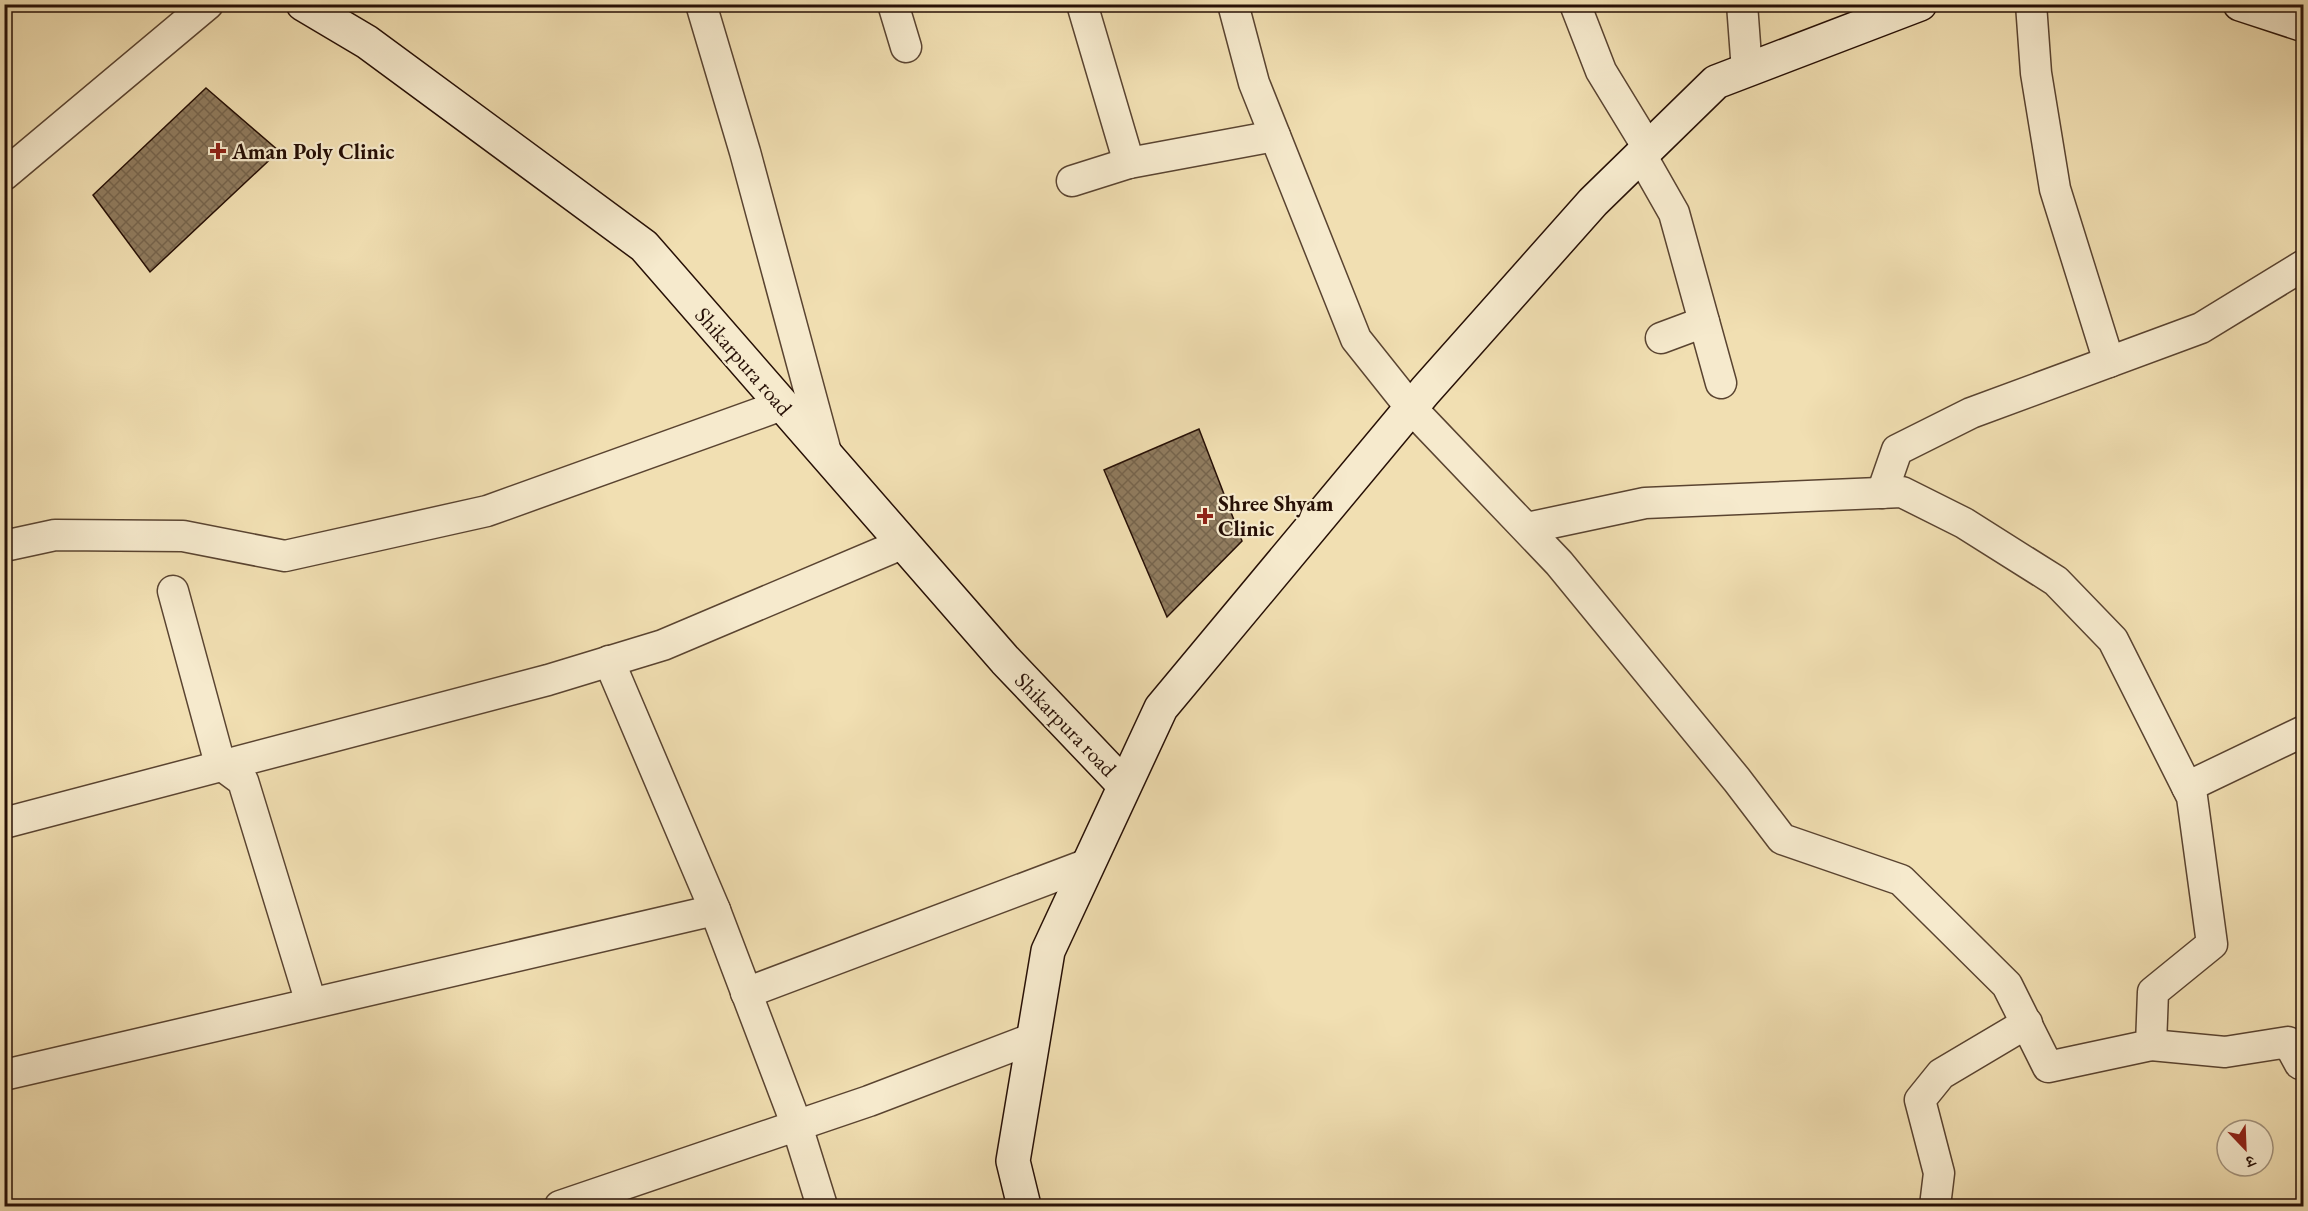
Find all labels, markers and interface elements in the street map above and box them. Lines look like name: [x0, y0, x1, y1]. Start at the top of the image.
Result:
place label: Aman Poly Clinic: [231, 137, 394, 166]
marker: Aman Poly Clinic: [209, 142, 227, 160]
street label: Shikarpura road: [689, 301, 799, 422]
place label: Shree Shyam Clinic: [1218, 489, 1334, 543]
marker: Shree Shyam Clinic: [1196, 507, 1214, 525]
street label: Shikarpura road: [1008, 666, 1123, 783]
north arrow: [2215, 1118, 2275, 1178]
text: उ: [2241, 1150, 2259, 1173]

